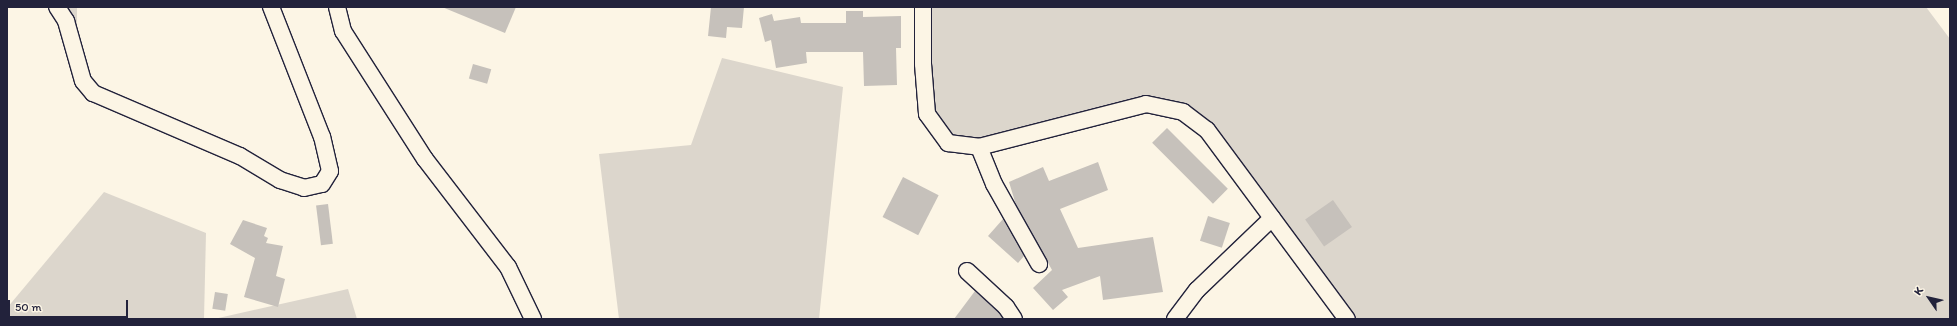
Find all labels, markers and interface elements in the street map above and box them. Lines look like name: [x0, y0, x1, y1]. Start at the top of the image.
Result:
north arrow: [1909, 278, 1949, 318]
text: K: [1911, 284, 1926, 298]
scale bar: [10, 292, 130, 318]
text: 50 m: [15, 300, 41, 314]

